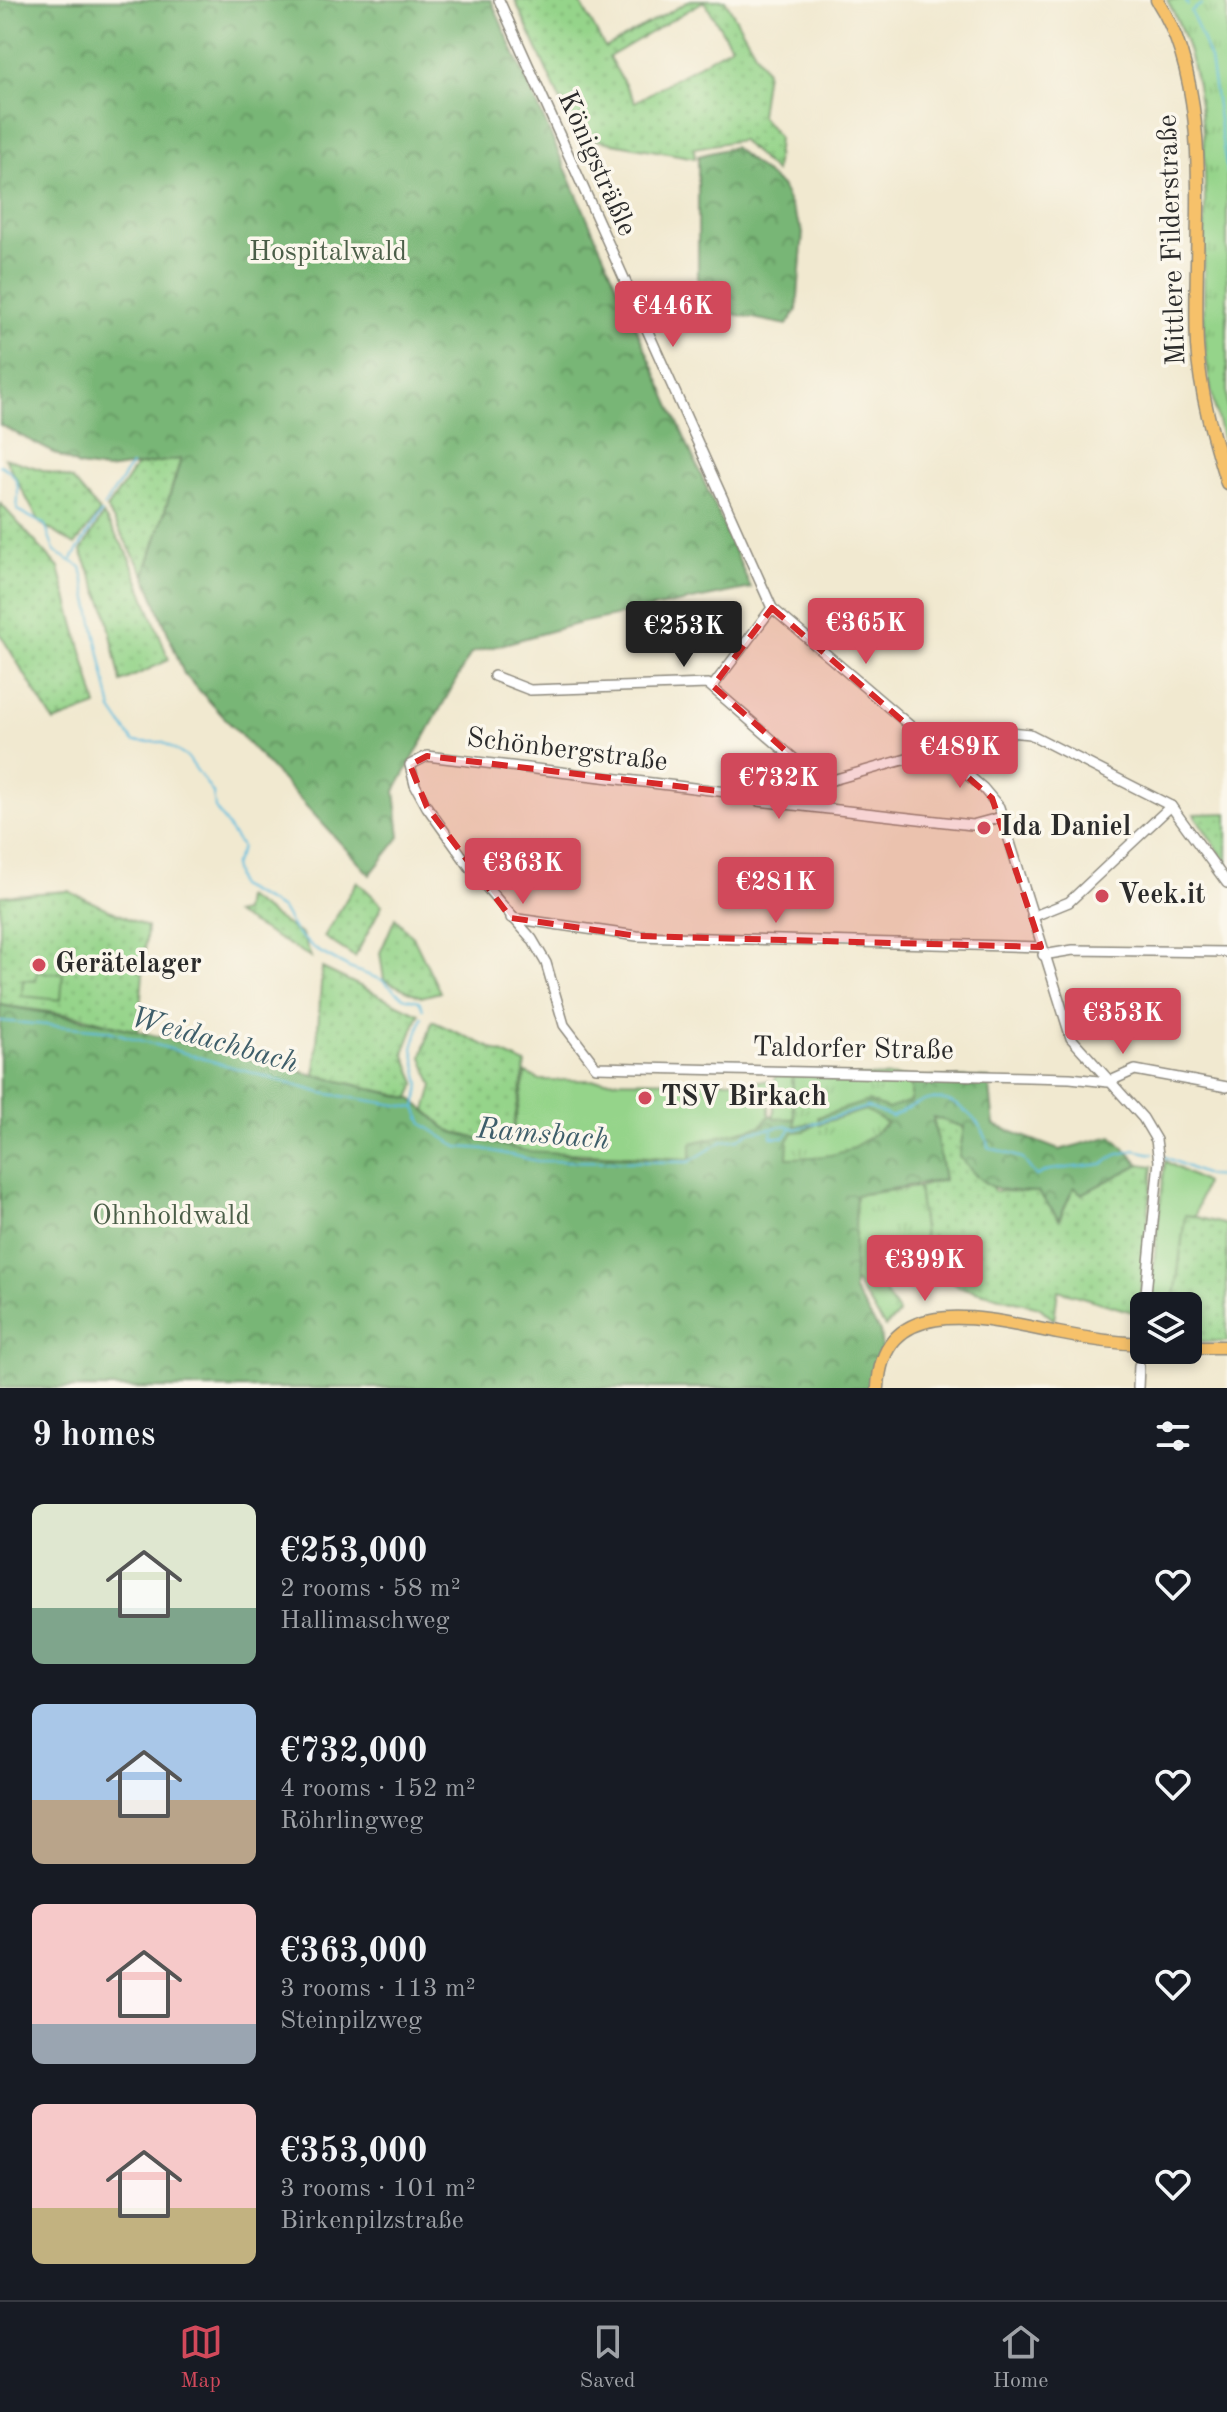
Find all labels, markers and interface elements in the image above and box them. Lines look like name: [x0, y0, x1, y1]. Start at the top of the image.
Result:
street label: Königsträßle: [552, 87, 640, 241]
street label: Mittlere Filderstraße: [1155, 114, 1191, 366]
park label: Hospitalwald: [249, 239, 407, 267]
pin: €446K: [617, 281, 729, 349]
text: €446K: [633, 294, 713, 320]
pin: €365K: [810, 598, 922, 666]
pin: €253K: [628, 601, 740, 669]
text: €365K: [826, 611, 906, 637]
text: €253K: [644, 614, 724, 640]
pin: €489K: [904, 722, 1016, 790]
street label: Schönbergstraße: [465, 725, 669, 777]
text: €489K: [920, 735, 1000, 761]
pin: €732K: [723, 753, 835, 821]
text: €732K: [739, 766, 819, 792]
place label: Ida Daniel: [1000, 814, 1132, 842]
marker: Ida Daniel: [975, 819, 993, 837]
pin: €363K: [467, 838, 579, 906]
text: €363K: [483, 851, 563, 877]
pin: €281K: [720, 857, 832, 925]
text: €281K: [736, 870, 816, 896]
place label: Veek.it: [1118, 882, 1205, 910]
marker: Veek.it: [1093, 887, 1111, 905]
place label: Gerätelager: [55, 951, 202, 979]
marker: Gerätelager: [30, 956, 48, 974]
pin: €353K: [1067, 988, 1179, 1056]
text: €353K: [1083, 1001, 1163, 1027]
water label: Weidachbach: [127, 1003, 301, 1079]
street label: Taldorfer Straße: [752, 1034, 954, 1066]
place label: TSV Birkach: [661, 1084, 827, 1112]
marker: TSV Birkach: [636, 1089, 654, 1107]
water label: Ramsbach: [474, 1114, 611, 1156]
park label: Ohnholdwald: [92, 1203, 250, 1231]
pin: €399K: [869, 1235, 981, 1303]
text: €399K: [885, 1248, 965, 1274]
map controls: [1130, 1292, 1202, 1364]
button: layers: [1130, 1292, 1202, 1364]
icon: filters: [1151, 1414, 1195, 1458]
text: 9 homes: [32, 1419, 155, 1453]
text: €253,000: [280, 1535, 428, 1569]
icon: home: [96, 1536, 192, 1632]
icon: heart: [1151, 1562, 1195, 1606]
text: 2 rooms · 58 m²: [280, 1576, 461, 1602]
text: Hallimaschweg: [280, 1608, 450, 1634]
text: €732,000: [280, 1735, 428, 1769]
icon: home: [96, 1736, 192, 1832]
icon: heart: [1151, 1762, 1195, 1806]
text: 4 rooms · 152 m²: [280, 1776, 476, 1802]
text: Röhrlingweg: [280, 1808, 423, 1834]
text: €363,000: [280, 1935, 428, 1969]
icon: home: [96, 1936, 192, 2032]
icon: heart: [1151, 1962, 1195, 2006]
text: 3 rooms · 113 m²: [280, 1976, 476, 2002]
text: Steinpilzweg: [280, 2008, 422, 2034]
text: €353,000: [280, 2135, 428, 2169]
icon: home: [96, 2136, 192, 2232]
icon: heart: [1151, 2162, 1195, 2206]
text: 3 rooms · 101 m²: [280, 2176, 476, 2202]
text: Birkenpilzstraße: [280, 2208, 464, 2234]
tab: Map: [179, 2320, 223, 2395]
tab: Saved: [580, 2320, 636, 2395]
tab: Home: [993, 2320, 1048, 2395]

